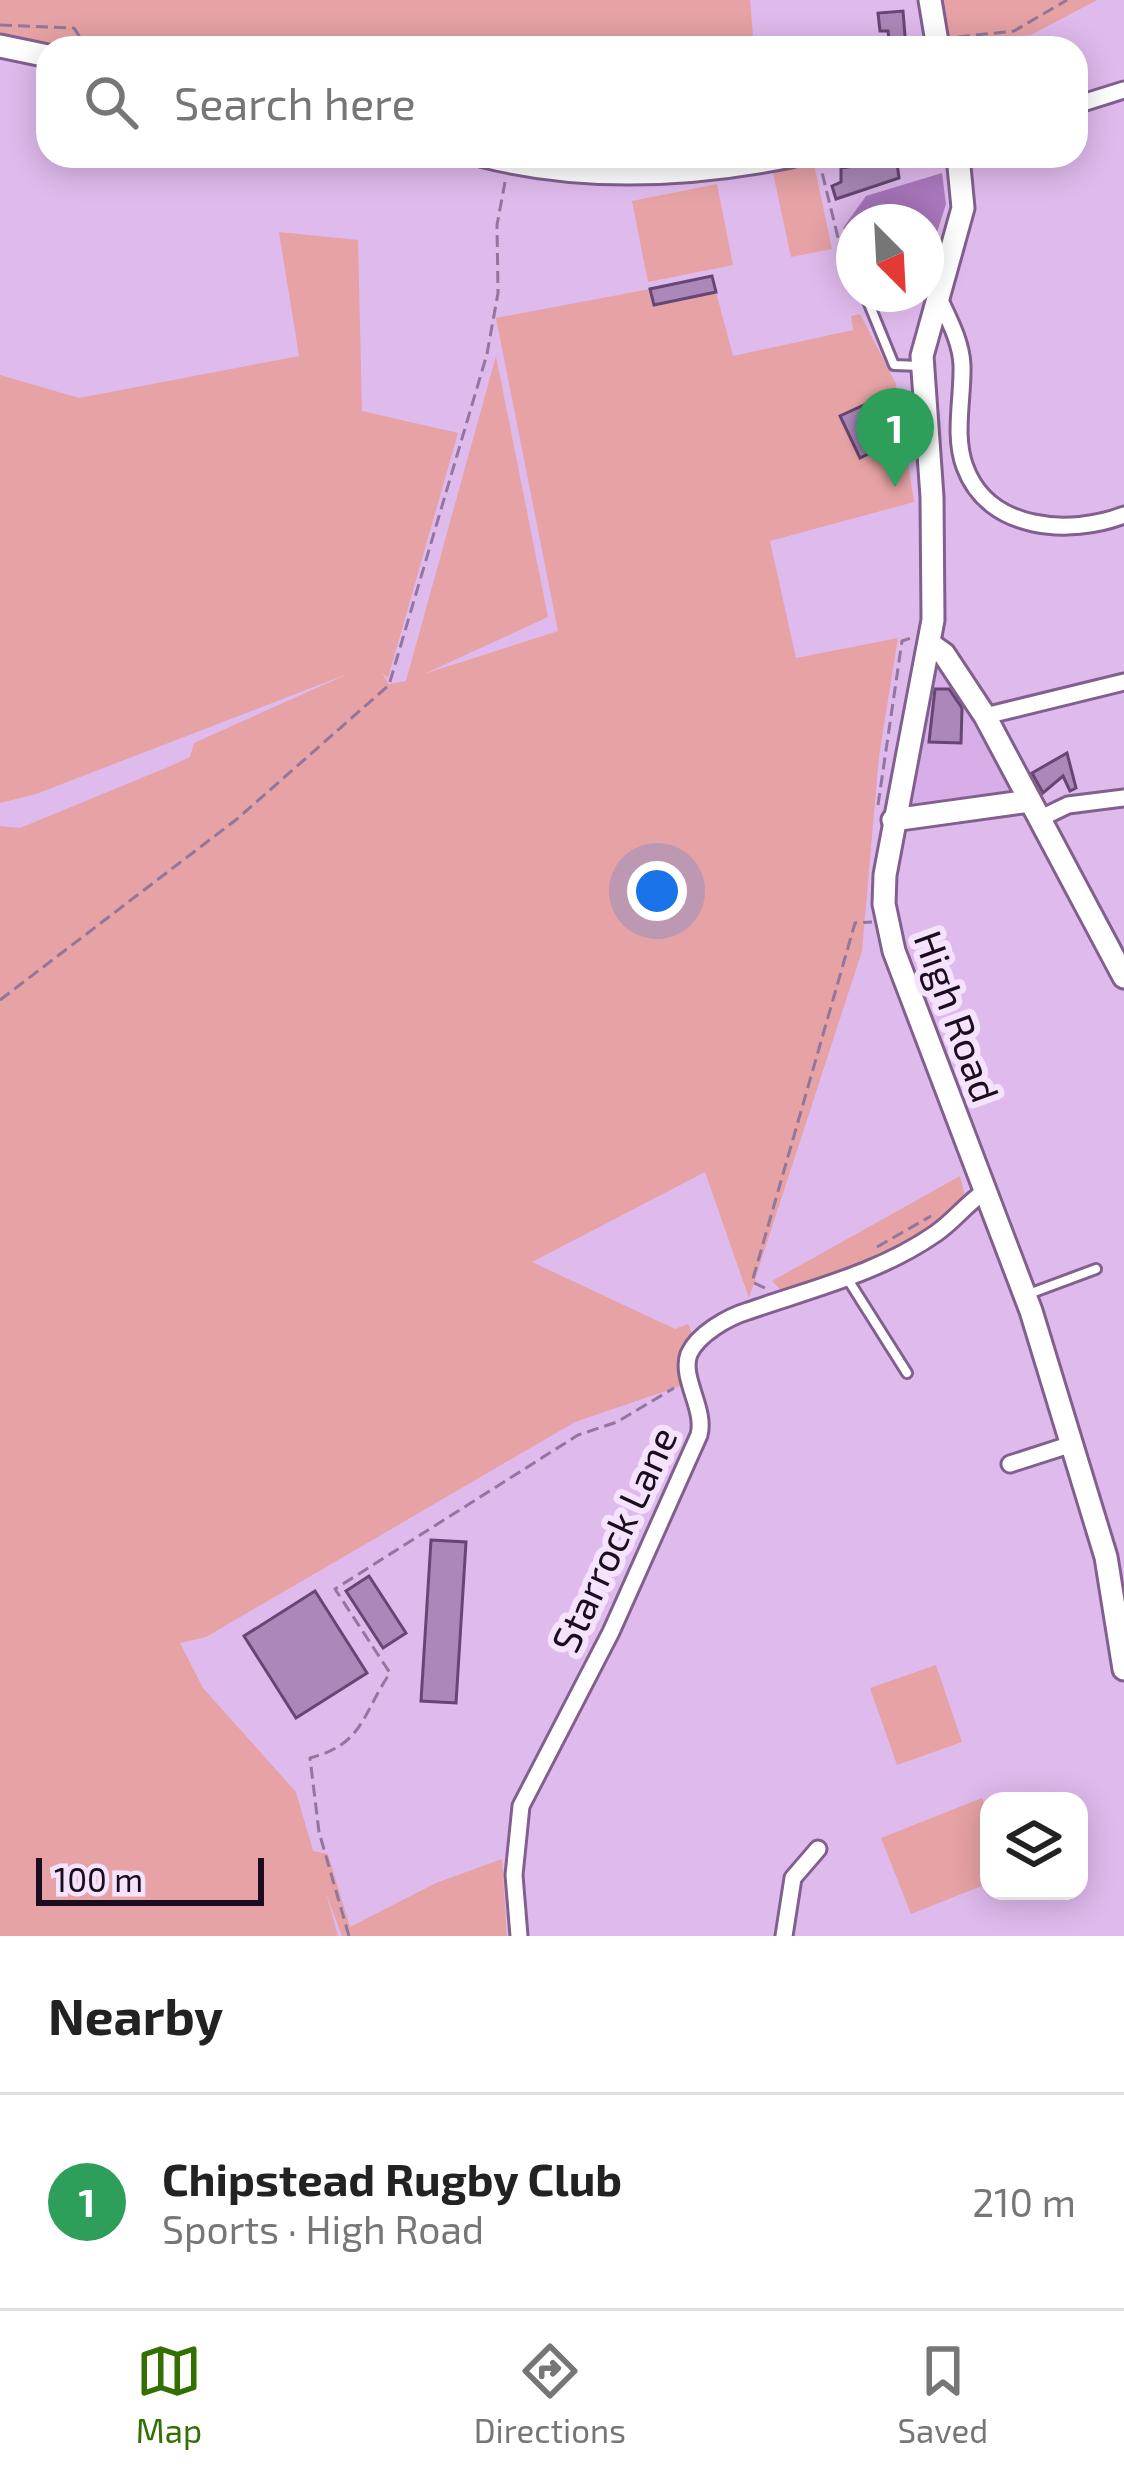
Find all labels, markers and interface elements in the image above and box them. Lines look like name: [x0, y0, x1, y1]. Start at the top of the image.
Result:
search box: [36, 36, 1088, 168]
icon: search: [78, 69, 144, 135]
text: Search here: [174, 75, 416, 129]
north arrow: [836, 204, 944, 312]
pin: 1: [856, 388, 934, 487]
your location: [627, 861, 687, 921]
street label: High Road: [905, 924, 1011, 1108]
street label: Starrock Lane: [540, 1419, 686, 1659]
map controls: [980, 1792, 1088, 1900]
button: layers: [980, 1792, 1088, 1900]
scale bar: [36, 1852, 264, 1905]
text: 100 m: [54, 1859, 143, 1899]
text: Nearby: [48, 1984, 223, 2045]
text: Chipstead Rugby Club: [162, 2151, 622, 2205]
text: 1: [79, 2178, 95, 2225]
text: 210 m: [972, 2178, 1076, 2225]
text: Sports · High Road: [162, 2205, 484, 2252]
tab: Map: [136, 2338, 202, 2450]
tab: Directions: [474, 2338, 626, 2450]
tab: Saved: [898, 2338, 988, 2450]

